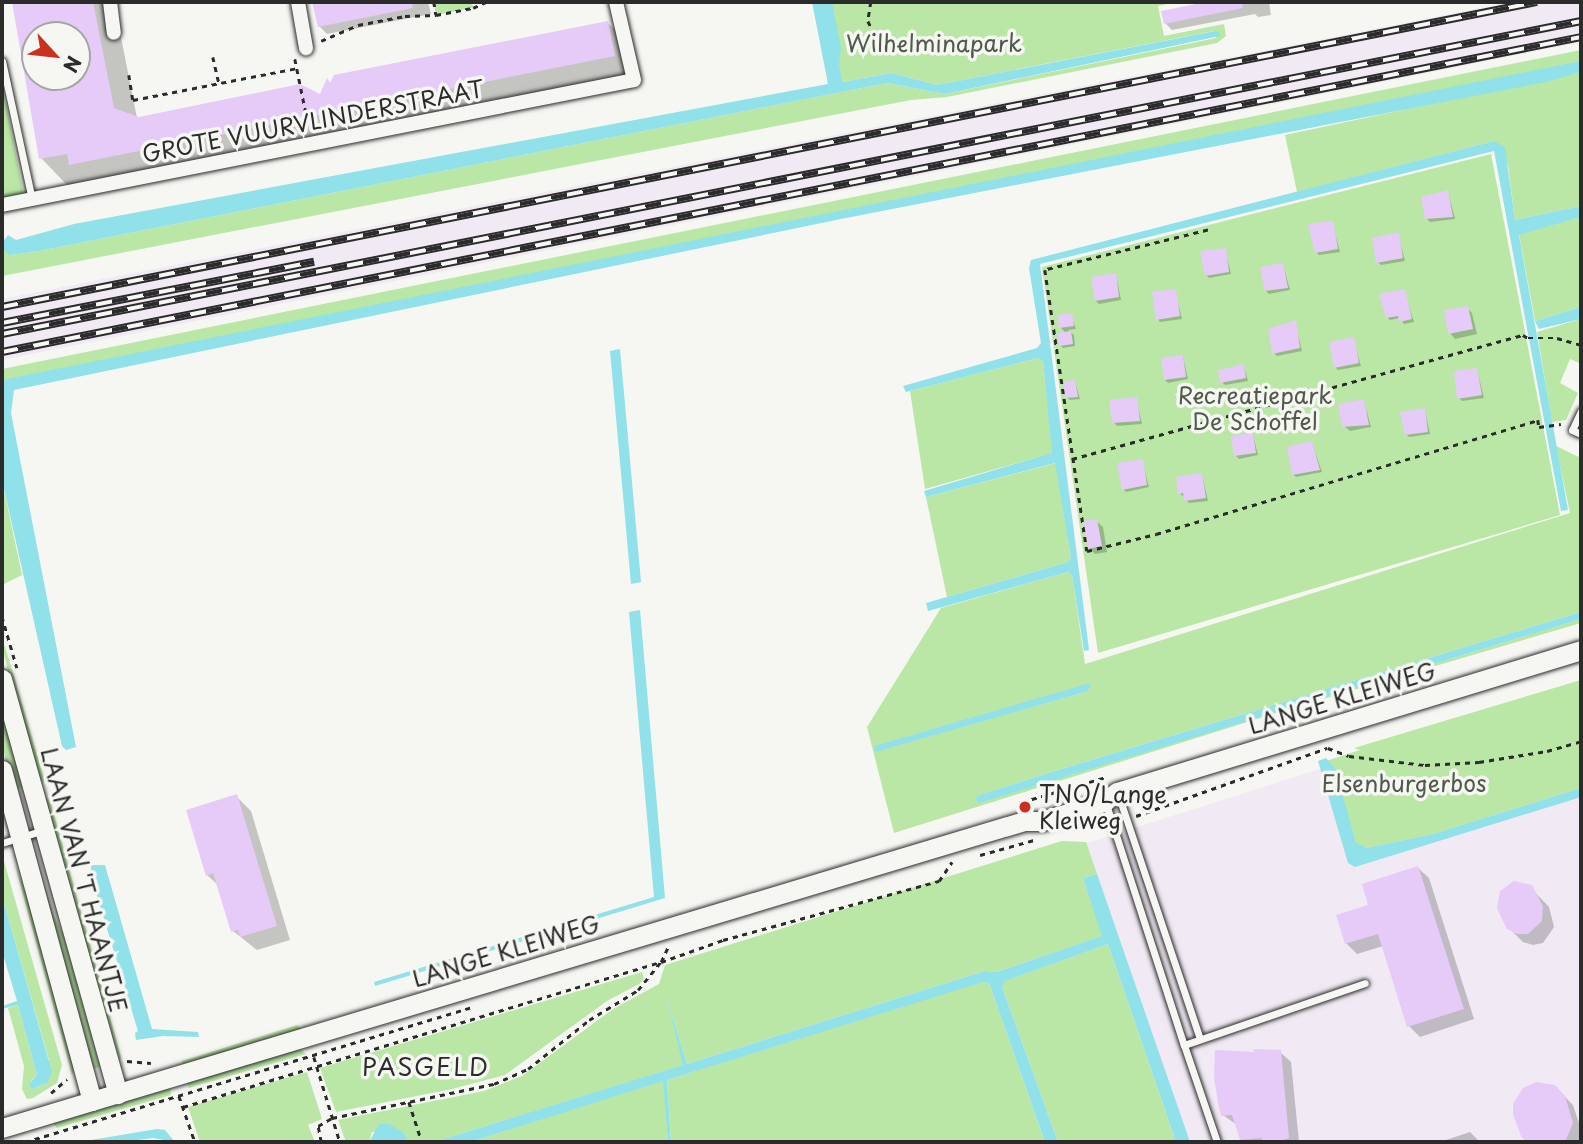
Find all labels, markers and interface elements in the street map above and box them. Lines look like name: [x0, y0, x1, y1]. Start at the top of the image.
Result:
north arrow: [21, 21, 91, 91]
park label: Wilhelminapark: [846, 29, 1022, 57]
text: N: [57, 52, 89, 78]
street label: GROTE VUURVLINDERSTRAAT: [139, 74, 487, 168]
park label: Recreatiepark De Schoffel: [1178, 381, 1332, 435]
street label: LANGE KLEIWEG: [1244, 656, 1440, 740]
street label: LAAN VAN 'T HAANTJE: [35, 744, 133, 1016]
park label: Elsenburgerbos: [1321, 769, 1487, 797]
place label: TNO/Lange Kleiweg: [1039, 780, 1167, 834]
marker: TNO/Lange Kleiweg: [1017, 799, 1033, 815]
street label: LANGE KLEIWEG: [408, 909, 604, 993]
district label: PASGELD: [362, 1053, 490, 1081]

